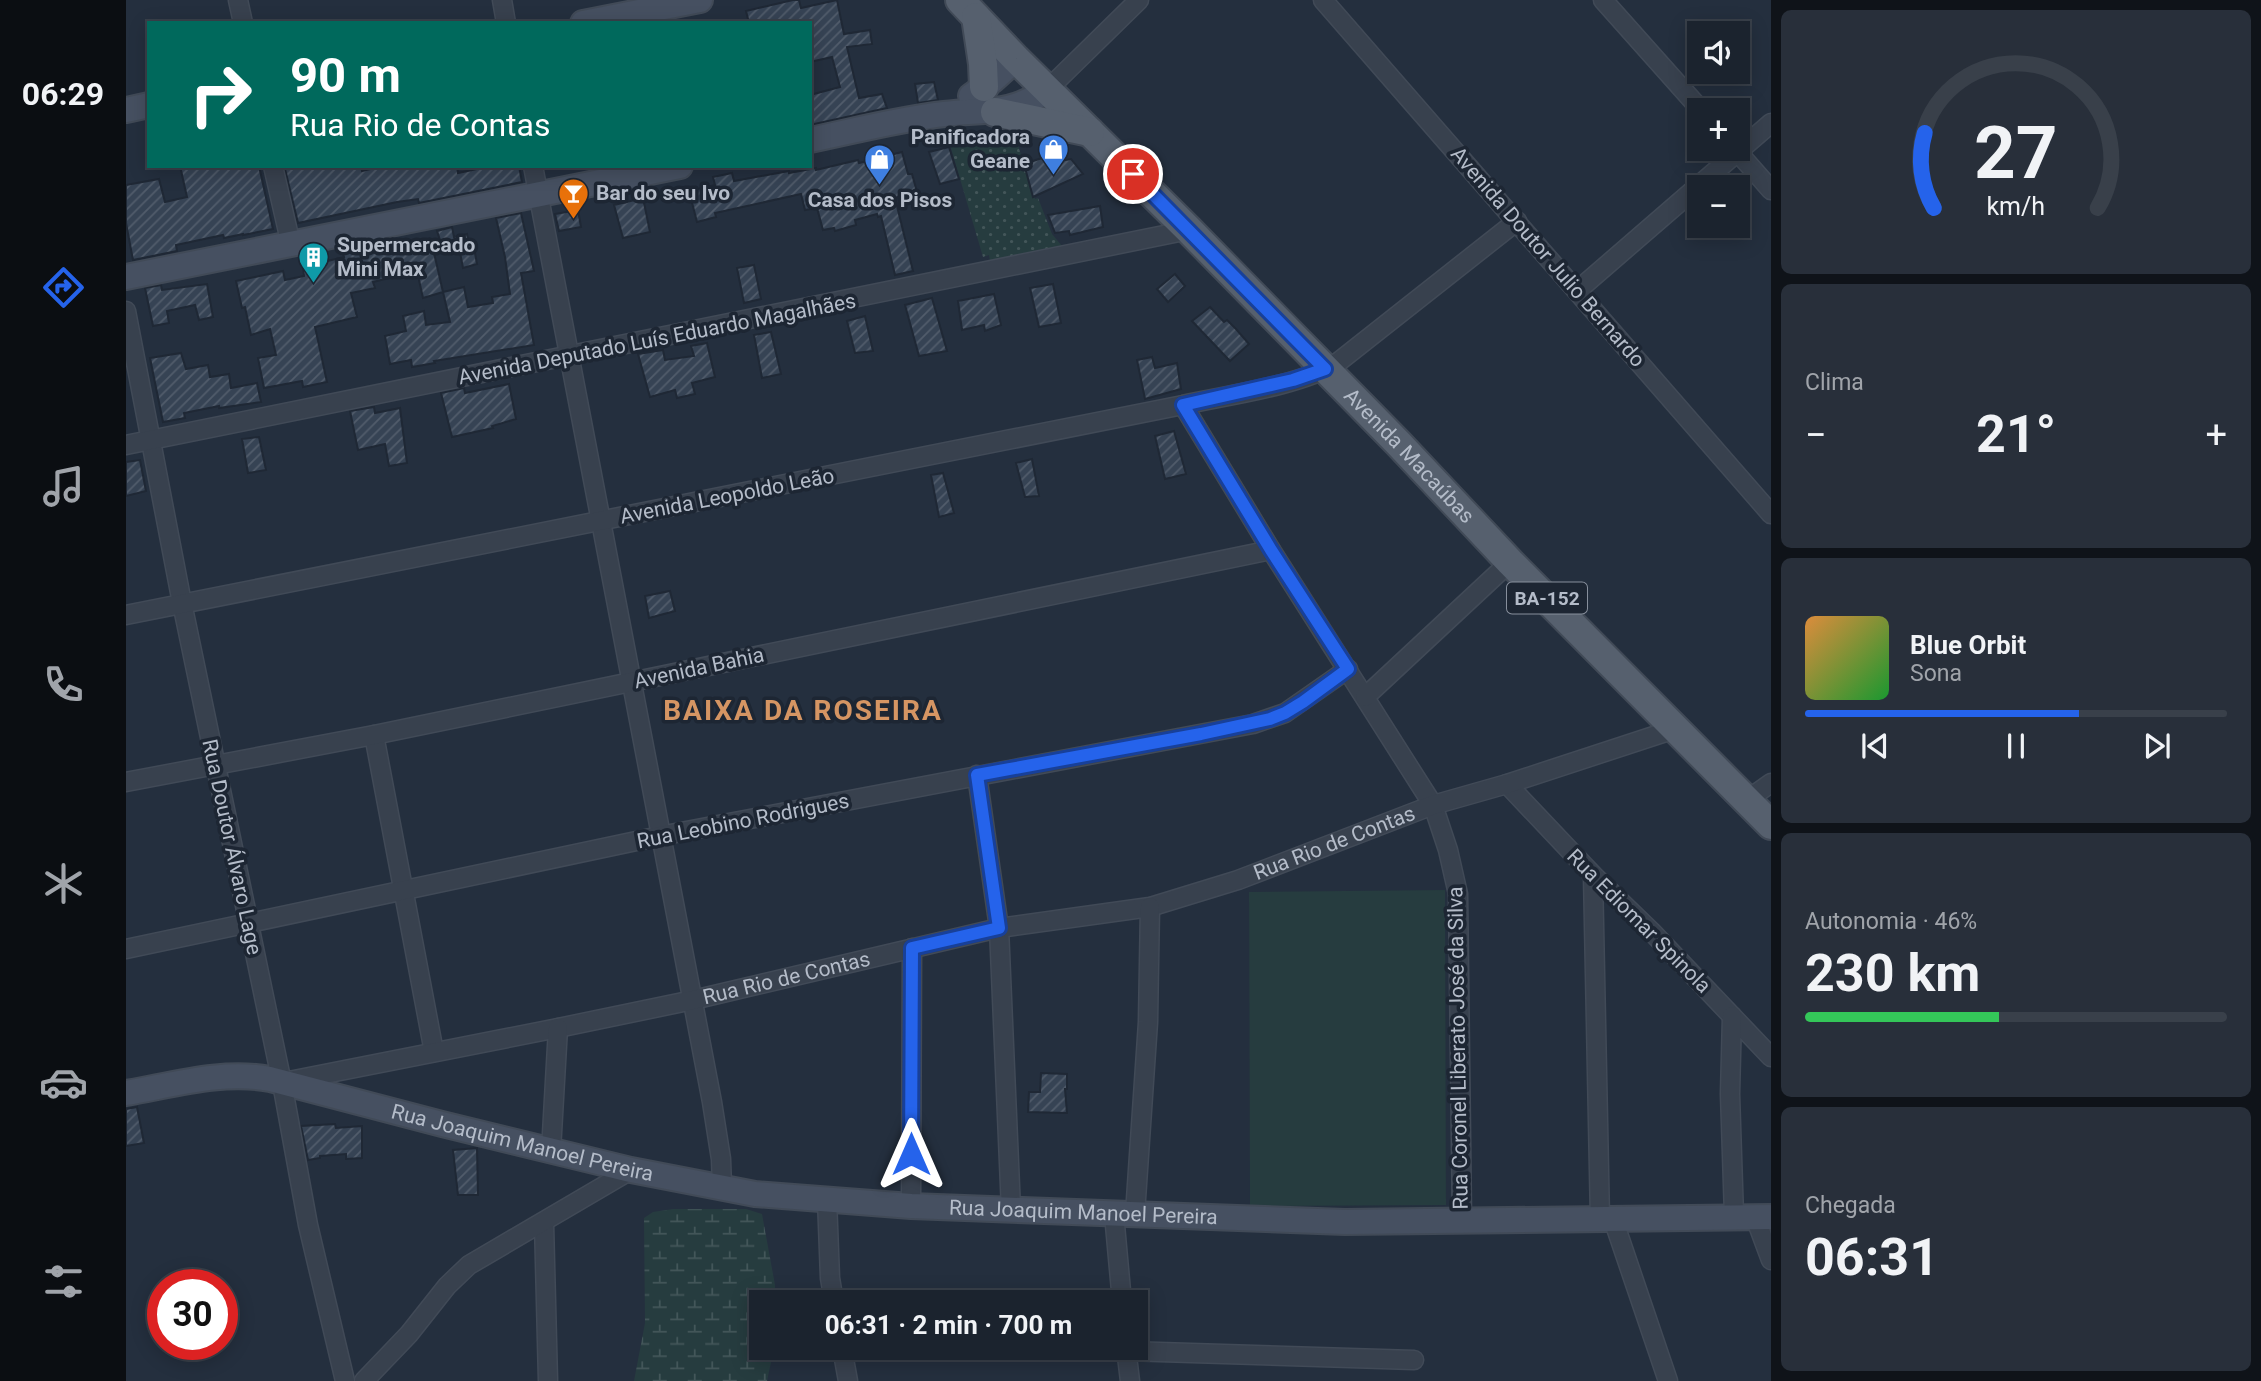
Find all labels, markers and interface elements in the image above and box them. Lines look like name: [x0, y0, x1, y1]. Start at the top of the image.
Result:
map controls: [1687, 21, 1750, 238]
button: sound: [1687, 21, 1750, 84]
text: 90 m: [290, 47, 401, 104]
icon: right: [175, 49, 266, 140]
text: 06:29: [22, 75, 104, 113]
button: +: [1687, 98, 1750, 161]
text: Rua Rio de Contas: [290, 106, 550, 144]
text: 27: [1974, 110, 2058, 196]
place label: Panificadora Geane: [911, 125, 1030, 173]
shop icon: Panificadora Geane: [1036, 132, 1070, 176]
street label: Avenida Doutor Julio Bernardo: [1446, 142, 1650, 372]
shop icon: Casa dos Pisos: [863, 143, 897, 187]
pin: [1103, 144, 1163, 204]
icon: arrive: [1114, 155, 1152, 193]
button: −: [1687, 175, 1750, 238]
bar icon: Bar do seu Ivo: [556, 176, 590, 220]
place label: Bar do seu Ivo: [596, 181, 730, 205]
place label: Casa dos Pisos: [808, 188, 952, 212]
text: km/h: [1987, 192, 2045, 221]
place label: Supermercado Mini Max: [337, 233, 476, 281]
building icon: Supermercado Mini Max: [297, 240, 331, 284]
icon: directions: [39, 263, 88, 312]
street label: Avenida Deputado Luís Eduardo Magalhães: [456, 289, 858, 389]
text: Clima: [1805, 369, 1864, 396]
street label: Avenida Macaúbas: [1339, 383, 1479, 528]
text: 21°: [1976, 404, 2056, 465]
text: −: [1805, 413, 1827, 457]
text: +: [2205, 413, 2227, 457]
icon: music: [39, 462, 88, 511]
street label: Avenida Leopoldo Leão: [618, 463, 836, 529]
road number: BA-152: [1507, 582, 1587, 614]
text: Blue Orbit: [1910, 630, 2026, 660]
street label: Avenida Bahia: [632, 643, 766, 693]
icon: phone: [39, 660, 88, 709]
text: Sona: [1910, 660, 1962, 687]
district label: BAIXA DA ROSEIRA: [663, 694, 943, 727]
icon: previous: [1856, 727, 1894, 765]
icon: pause: [1997, 727, 2035, 765]
icon: next: [2138, 727, 2176, 765]
street label: Rua Doutor Álvaro Lage: [197, 737, 267, 957]
street label: Rua Leobino Rodrigues: [635, 789, 851, 853]
street label: Rua Rio de Contas: [1250, 801, 1418, 885]
street label: Rua Ediomar Spinola: [1562, 844, 1716, 998]
icon: climate: [39, 859, 88, 908]
street label: Rua Coronel Liberato José da Silva: [1443, 886, 1473, 1210]
text: Autonomia · 46%: [1805, 908, 1977, 935]
text: 230 km: [1805, 943, 1980, 1004]
street label: Rua Rio de Contas: [700, 947, 872, 1009]
icon: car: [39, 1058, 88, 1107]
street label: Rua Joaquim Manoel Pereira: [389, 1099, 655, 1186]
position arrow: [874, 1117, 948, 1191]
text: Chegada: [1805, 1192, 1896, 1219]
street label: Rua Joaquim Manoel Pereira: [948, 1195, 1218, 1229]
text: 06:31: [1805, 1227, 1939, 1288]
icon: filters: [39, 1257, 88, 1306]
speed limit sign: 30: [147, 1269, 238, 1360]
text: 06:31 · 2 min · 700 m: [825, 1310, 1072, 1340]

